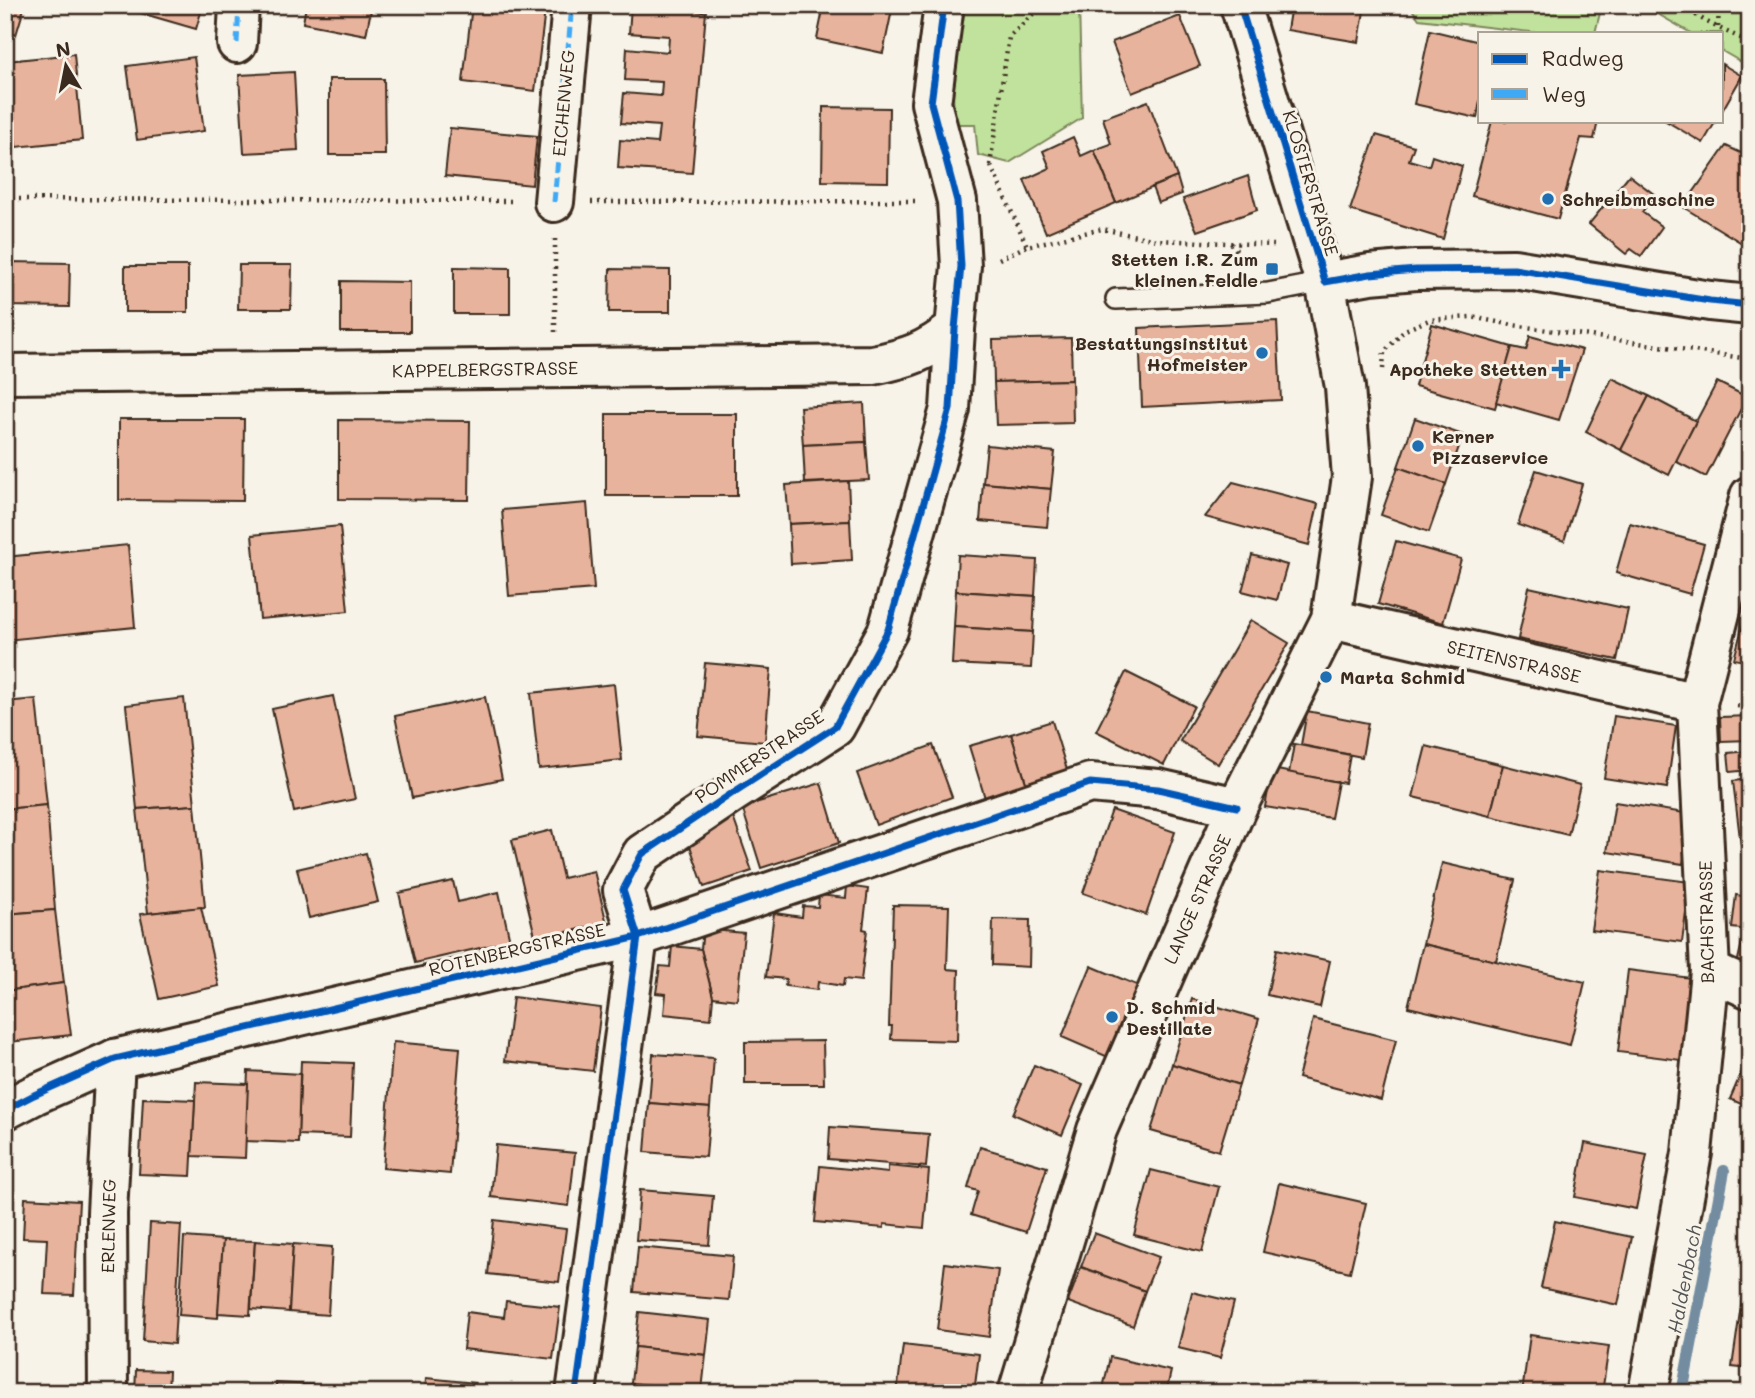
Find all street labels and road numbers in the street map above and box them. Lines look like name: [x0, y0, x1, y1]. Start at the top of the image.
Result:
street label: EICHENWEG: [546, 49, 580, 157]
street label: KLOSTERSTRASSE: [1277, 107, 1345, 259]
street label: KAPPELBERGSTRASSE: [392, 355, 578, 383]
street label: SEITENSTRASSE: [1445, 634, 1583, 688]
street label: POMMERSTRASSE: [690, 704, 828, 808]
street label: LANGE STRASSE: [1158, 830, 1236, 968]
street label: BACHSTRASSE: [1693, 860, 1719, 984]
street label: ROTENBERGSTRASSE: [426, 917, 608, 981]
street label: ERLENWEG: [95, 1179, 121, 1273]

